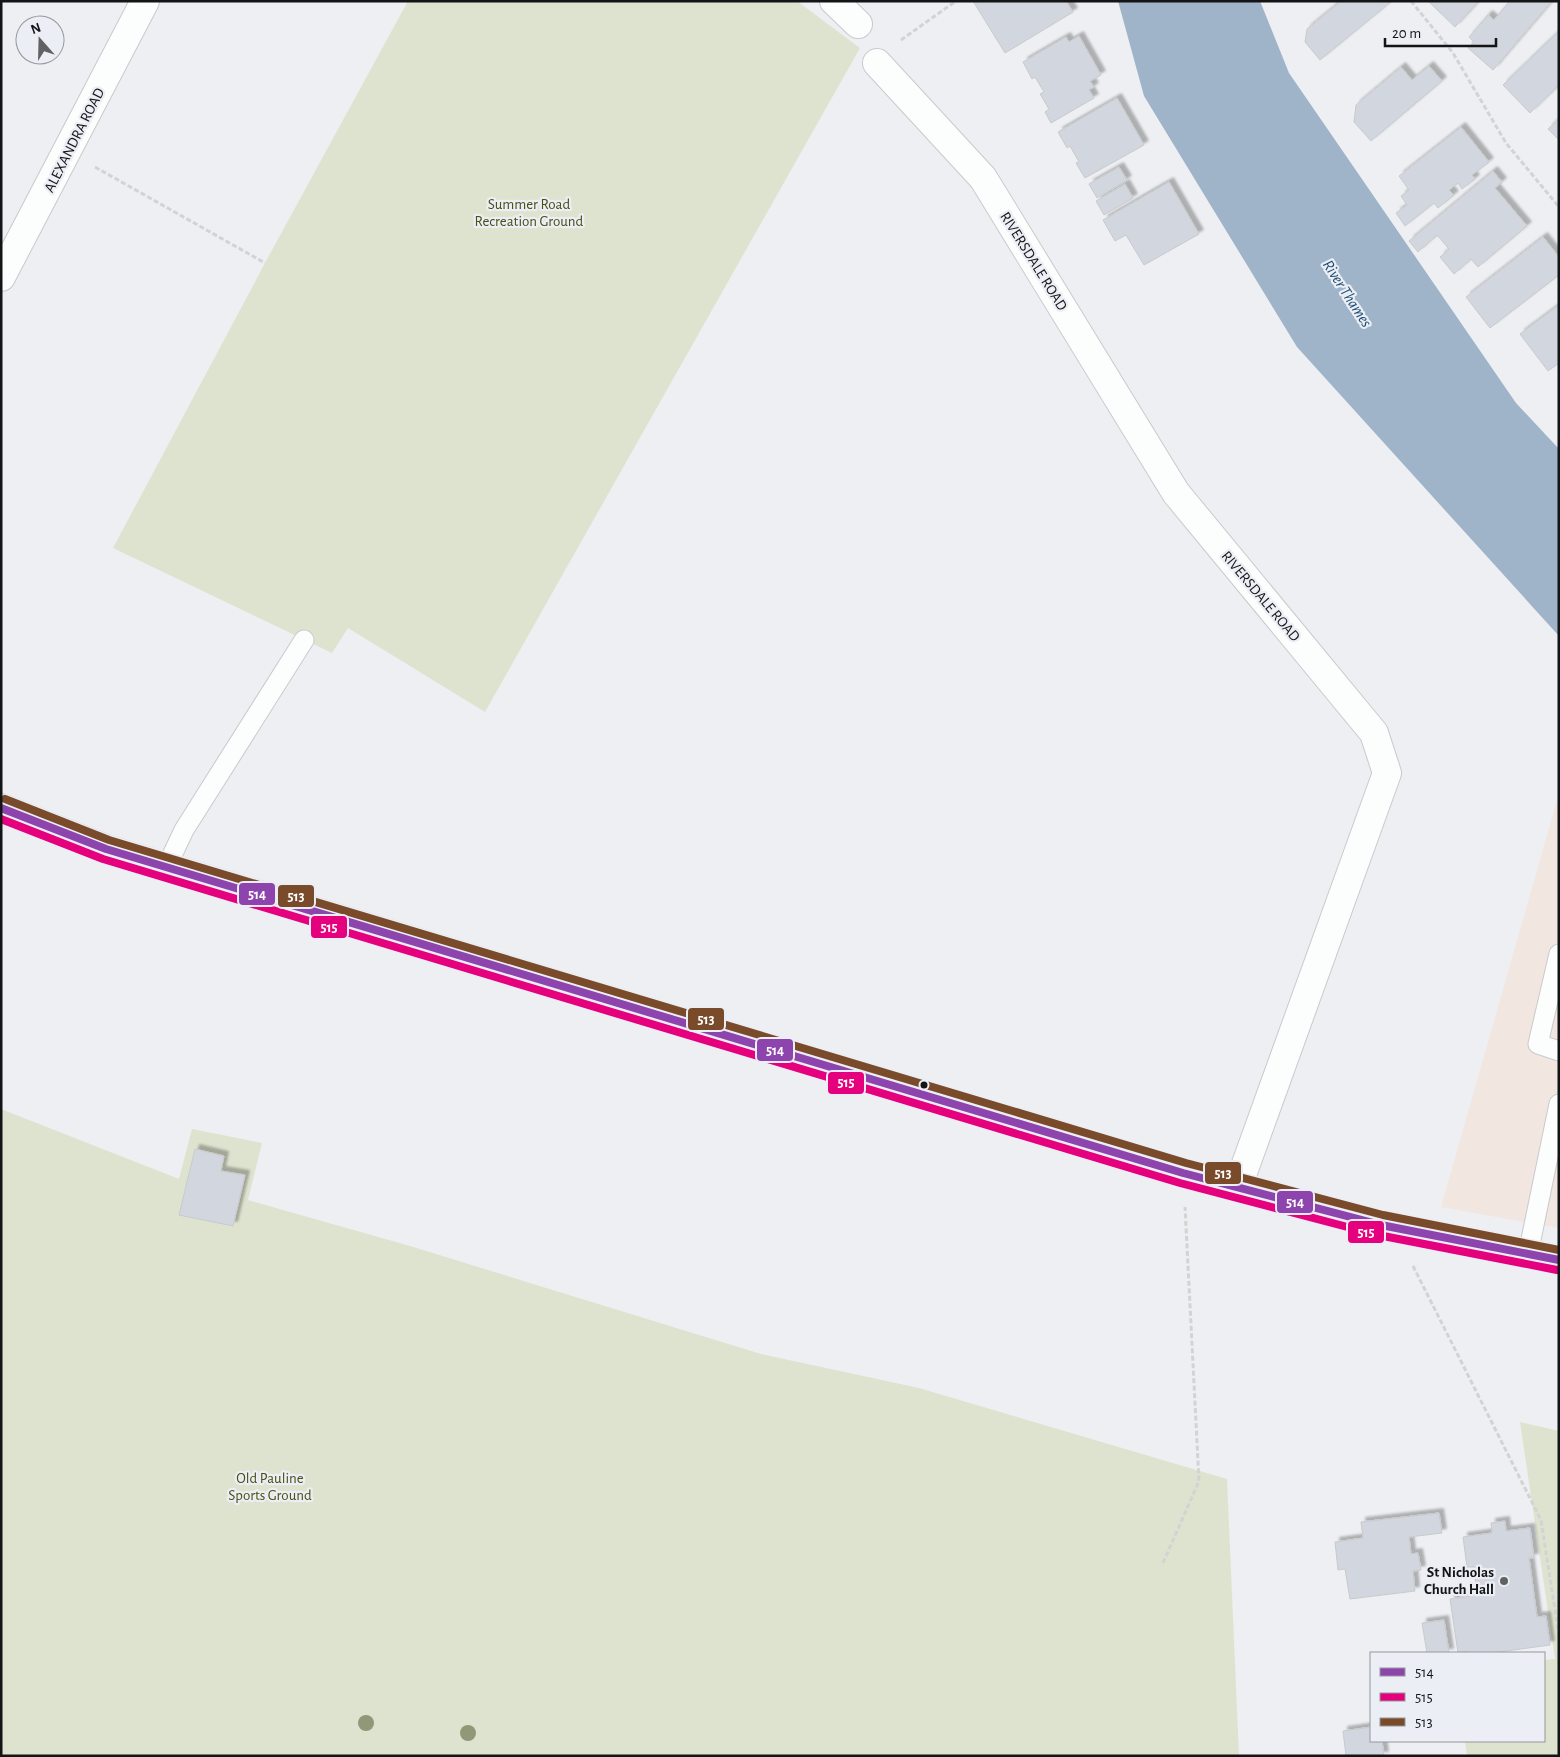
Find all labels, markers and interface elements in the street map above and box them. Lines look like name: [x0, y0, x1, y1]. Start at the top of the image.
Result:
north arrow: [15, 15, 65, 65]
scale bar: [1385, 15, 1496, 47]
text: N: [29, 20, 43, 37]
text: 20 m: [1392, 26, 1421, 41]
street label: ALEXANDRA ROAD: [42, 85, 107, 195]
park label: Summer Road Recreation Ground: [475, 197, 584, 229]
street label: RIVERSDALE ROAD: [997, 209, 1070, 313]
water label: River Thames: [1320, 257, 1375, 330]
street label: RIVERSDALE ROAD: [1219, 548, 1303, 645]
line badge: 514: [238, 882, 276, 906]
line badge: 513: [277, 884, 315, 908]
text: 514: [248, 888, 266, 902]
text: 513: [287, 890, 305, 904]
line badge: 515: [310, 915, 348, 939]
text: 515: [320, 921, 338, 935]
line badge: 513: [687, 1007, 725, 1031]
text: 513: [697, 1013, 715, 1027]
line badge: 514: [756, 1038, 794, 1062]
text: 514: [766, 1044, 784, 1058]
line badge: 515: [827, 1071, 865, 1095]
text: 515: [837, 1076, 855, 1090]
unlabelled marker: [919, 1080, 929, 1090]
line badge: 513: [1204, 1161, 1242, 1185]
text: 513: [1214, 1167, 1232, 1181]
line badge: 514: [1276, 1190, 1314, 1214]
text: 514: [1286, 1196, 1304, 1210]
line badge: 515: [1347, 1220, 1385, 1244]
text: 515: [1357, 1226, 1375, 1240]
park label: Old Pauline Sports Ground: [228, 1471, 312, 1503]
place label: St Nicholas Church Hall: [1424, 1565, 1494, 1597]
marker: St Nicholas Church Hall: [1498, 1575, 1510, 1587]
legend: [1370, 1652, 1545, 1742]
text: 514: [1415, 1665, 1434, 1680]
text: 515: [1415, 1690, 1433, 1705]
text: 513: [1415, 1715, 1433, 1730]

